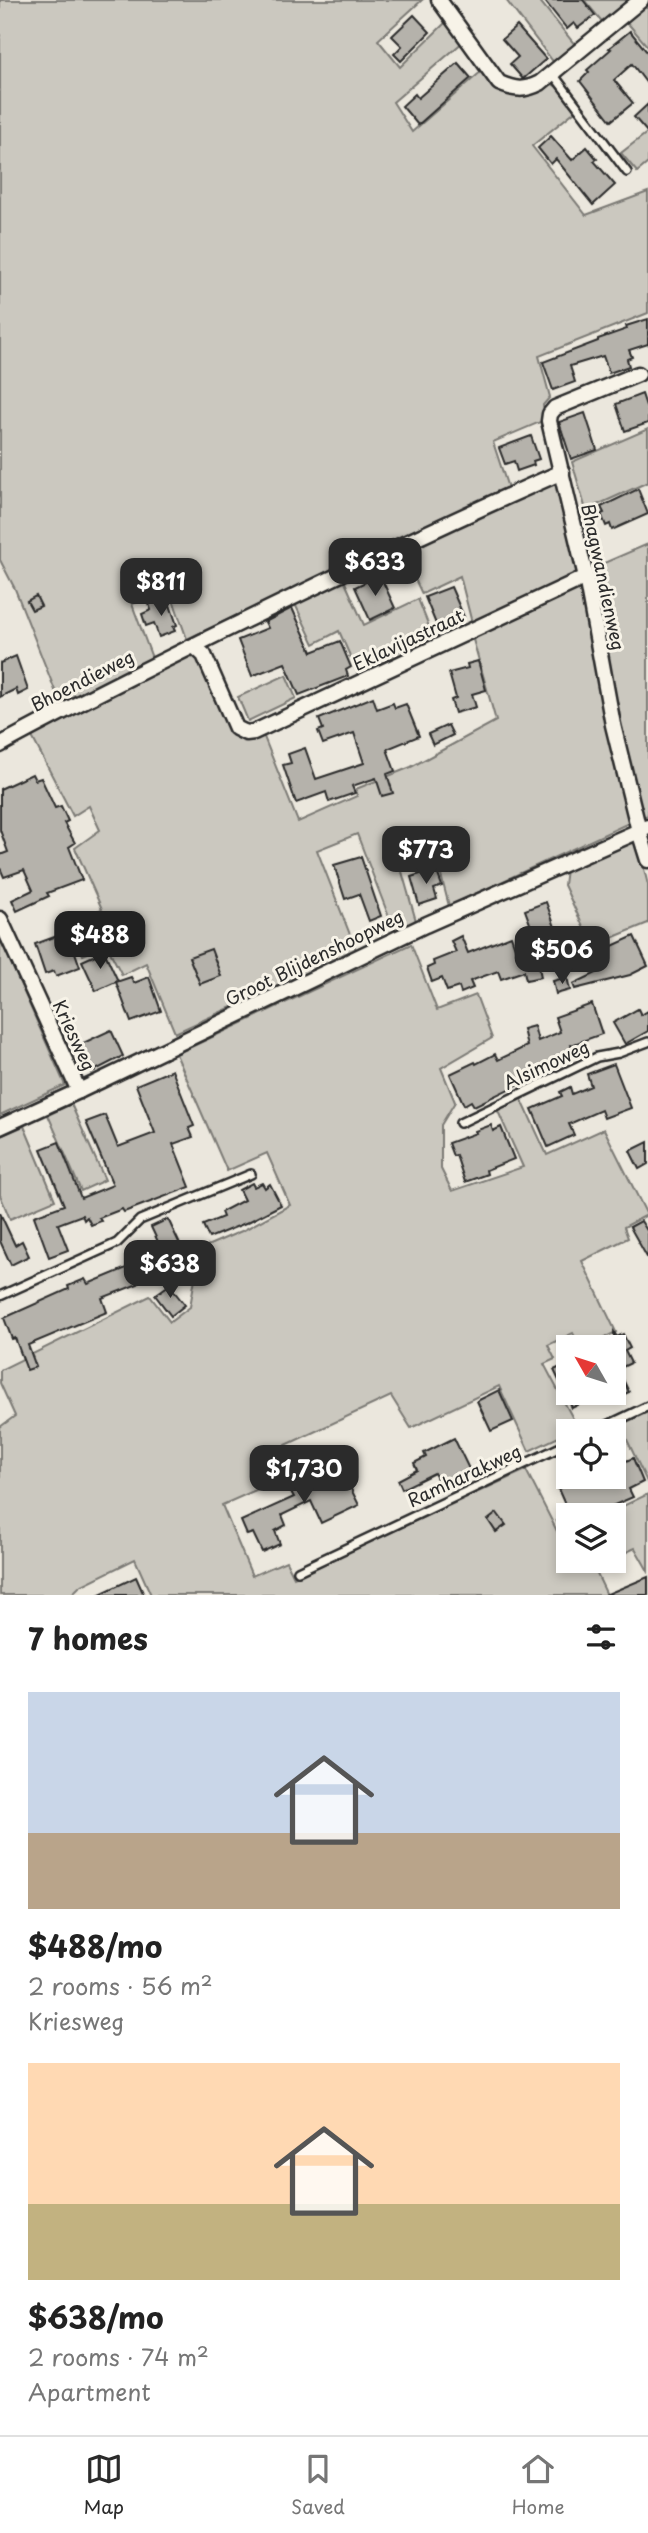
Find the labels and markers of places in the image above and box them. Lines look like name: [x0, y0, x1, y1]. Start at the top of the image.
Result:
pin: $633: [334, 538, 416, 598]
pin: $811: [120, 558, 202, 618]
pin: $773: [385, 826, 467, 886]
pin: $488: [59, 912, 141, 971]
pin: $506: [521, 926, 603, 986]
pin: $638: [129, 1240, 211, 1300]
pin: $1,730: [247, 1446, 361, 1505]

